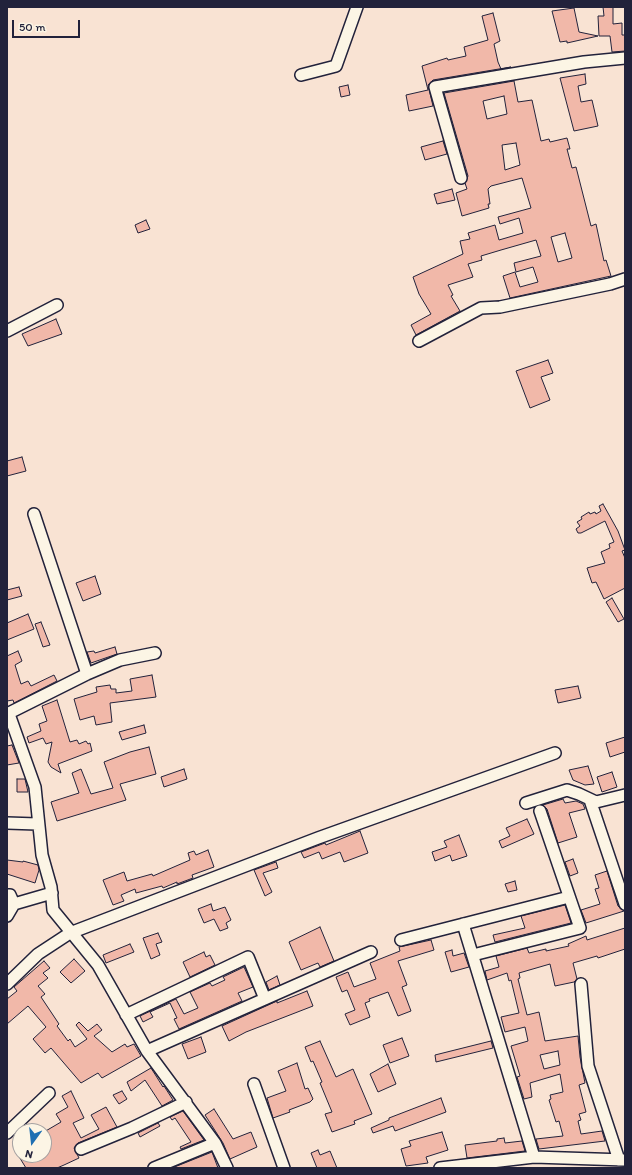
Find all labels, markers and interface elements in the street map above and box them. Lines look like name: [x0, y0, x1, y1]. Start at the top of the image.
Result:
scale bar: [14, 12, 82, 38]
text: 50 m: [19, 20, 45, 34]
north arrow: [12, 1123, 52, 1163]
text: N: [24, 1147, 34, 1161]

